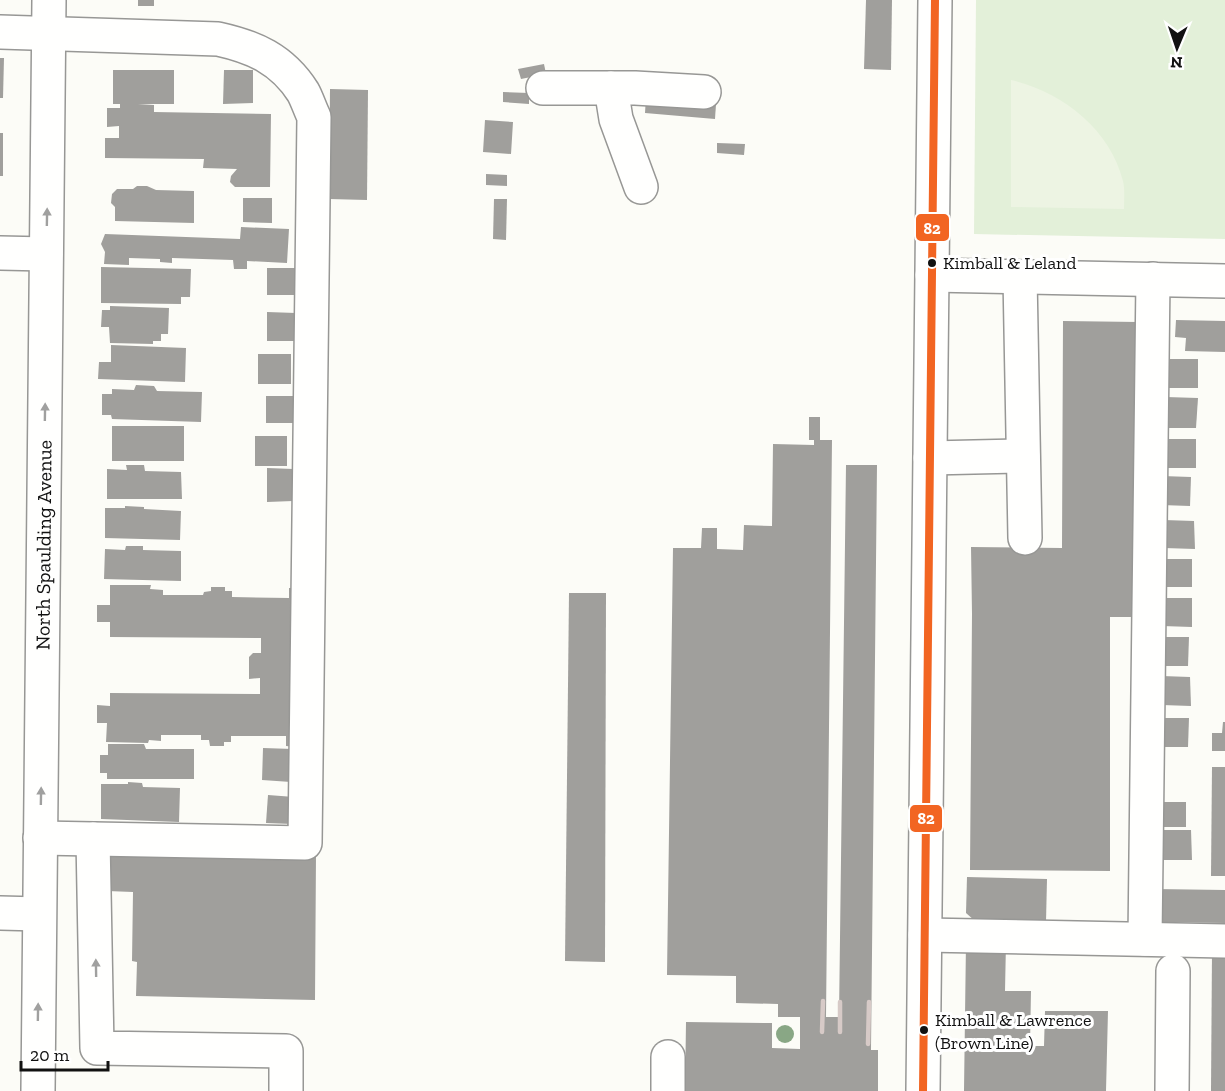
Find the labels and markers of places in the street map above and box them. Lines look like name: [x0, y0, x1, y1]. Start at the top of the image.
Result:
place label: Kimball & Leland: [943, 252, 1076, 274]
marker: Kimball & Leland: [926, 257, 938, 269]
place label: Kimball & Lawrence (Brown Line): [935, 1009, 1091, 1054]
marker: Kimball & Lawrence (Brown Line): [918, 1024, 930, 1036]

